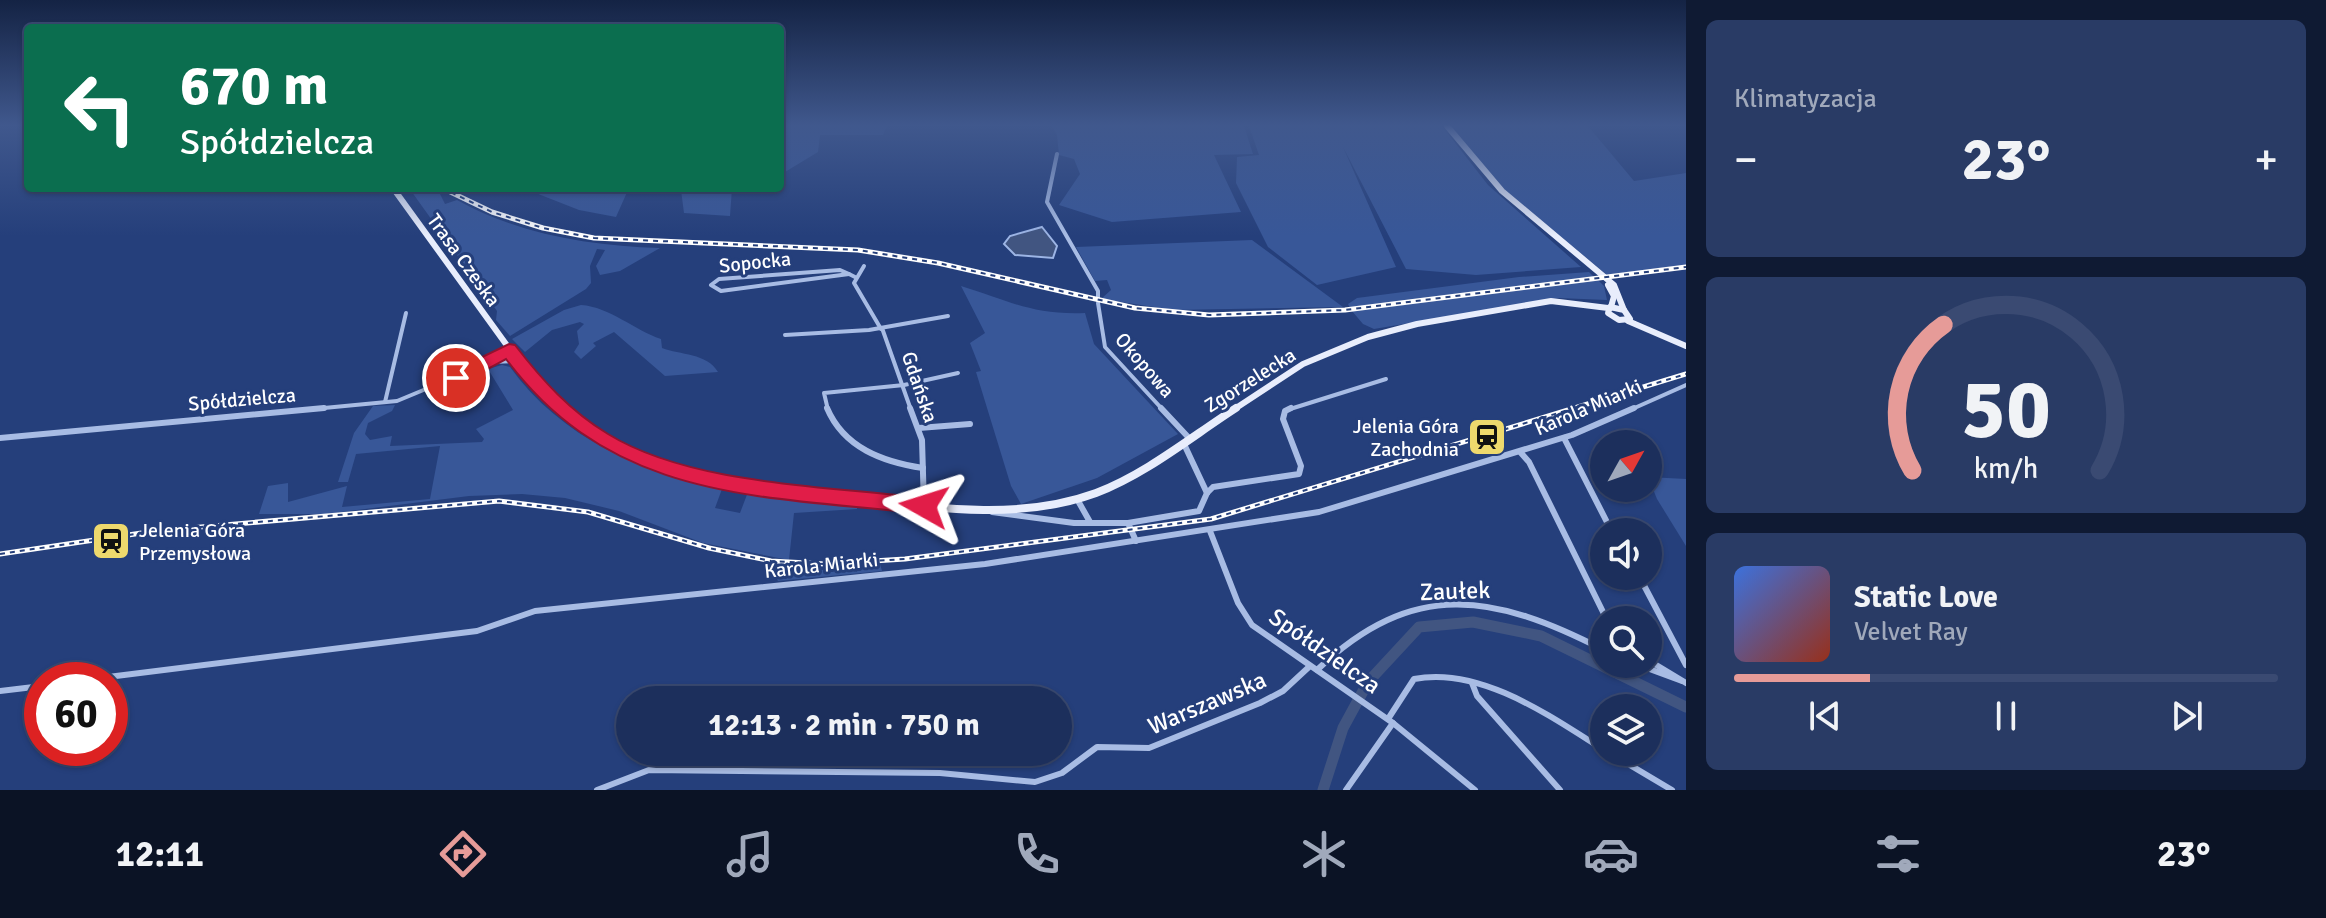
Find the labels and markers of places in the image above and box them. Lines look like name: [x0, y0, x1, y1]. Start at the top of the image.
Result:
pin: [422, 344, 490, 412]
place label: Jelenia Góra Zachodnia: [1353, 414, 1459, 462]
station icon: Jelenia Góra Zachodnia: [1466, 416, 1508, 458]
place label: Jelenia Góra Przemysłowa: [139, 518, 251, 566]
station icon: Jelenia Góra Przemysłowa: [90, 520, 132, 562]

